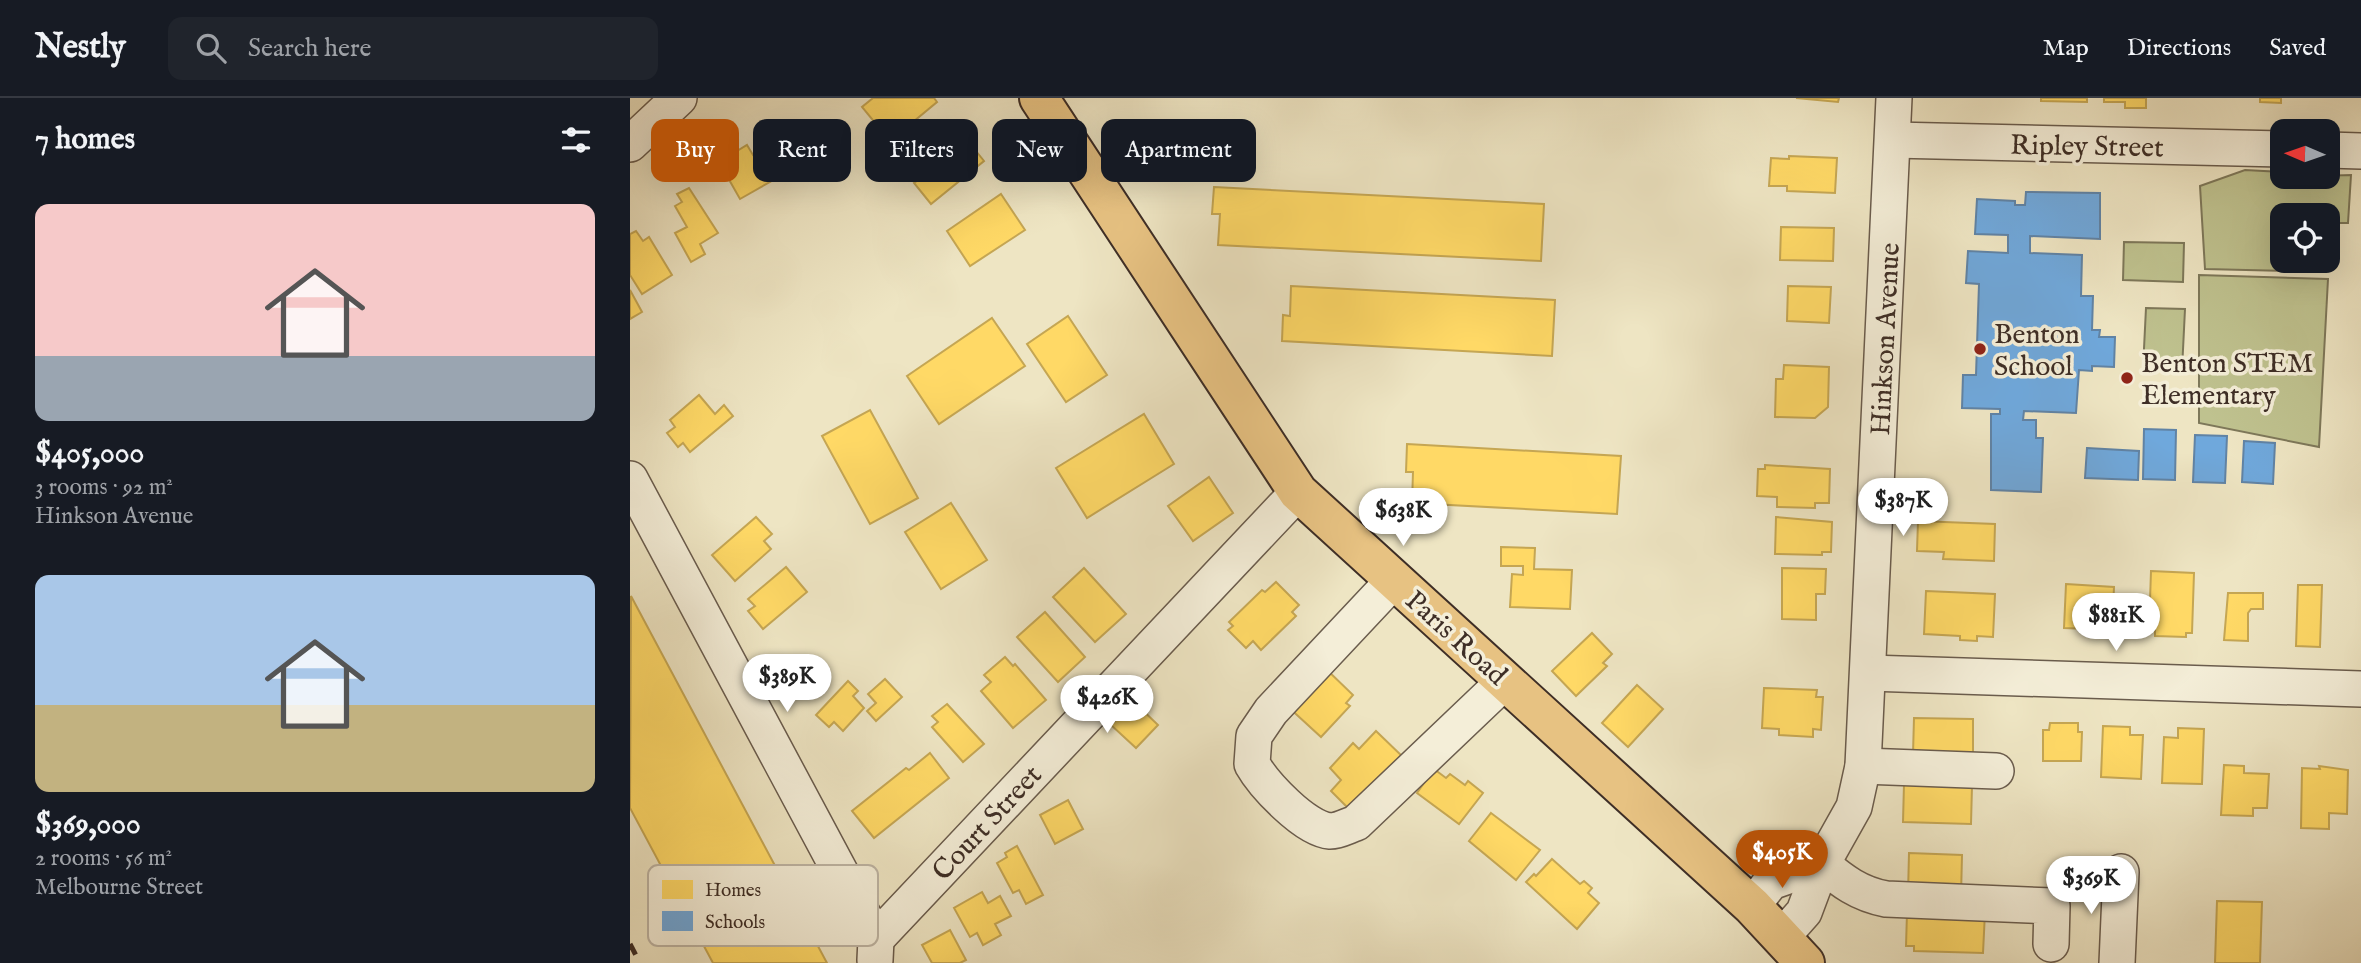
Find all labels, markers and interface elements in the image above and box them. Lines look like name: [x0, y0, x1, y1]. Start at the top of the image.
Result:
search box: [168, 17, 658, 80]
text: Nestly: [35, 27, 126, 69]
icon: search: [192, 29, 230, 67]
text: Search here: [248, 32, 372, 65]
text: Map: [2043, 33, 2089, 64]
text: Directions: [2127, 33, 2231, 64]
text: Saved: [2269, 33, 2326, 64]
chip: Buy: [651, 119, 739, 182]
chip: Rent: [753, 119, 851, 182]
chip: Filters: [865, 119, 978, 182]
chip: New: [992, 119, 1087, 182]
chip: Apartment: [1101, 119, 1256, 182]
north arrow: [2270, 119, 2340, 189]
map controls: [2270, 119, 2340, 273]
text: 7 homes: [35, 121, 135, 159]
icon: filters: [557, 121, 595, 159]
street label: Ripley Street: [2010, 129, 2164, 166]
button: locate: [2270, 203, 2340, 273]
street label: Hinkson Avenue: [1864, 242, 1909, 436]
icon: home: [252, 250, 378, 376]
place label: Benton School: [1994, 318, 2080, 385]
marker: Benton School: [1972, 341, 1988, 357]
place label: Benton STEM Elementary: [2141, 347, 2313, 414]
marker: Benton STEM Elementary: [2119, 370, 2135, 386]
text: $405,000: [35, 435, 144, 473]
text: 3 rooms · 92 m²: [35, 473, 173, 502]
pin: $387K: [1854, 478, 1952, 538]
text: $387K: [1874, 486, 1932, 515]
pin: $638K: [1354, 489, 1452, 548]
text: $638K: [1375, 496, 1431, 525]
text: Hinkson Avenue: [35, 502, 193, 531]
street label: Paris Road: [1397, 584, 1514, 694]
pin: $881K: [2067, 594, 2165, 653]
text: $881K: [2088, 601, 2144, 630]
icon: home: [252, 621, 378, 747]
pin: $389K: [738, 654, 836, 714]
text: $389K: [758, 662, 816, 691]
pin: $426K: [1058, 676, 1156, 735]
text: $426K: [1076, 683, 1138, 712]
street label: Court Street: [926, 758, 1050, 889]
text: $369,000: [35, 806, 141, 844]
pin: $405K: [1733, 830, 1831, 890]
text: $405K: [1752, 838, 1812, 867]
text: 2 rooms · 56 m²: [35, 844, 172, 873]
pin: $369K: [2042, 856, 2140, 916]
text: $369K: [2062, 864, 2120, 893]
legend: [648, 865, 878, 946]
text: Melbourne Street: [35, 873, 203, 902]
text: Homes: [705, 879, 761, 903]
text: Schools: [705, 911, 765, 935]

